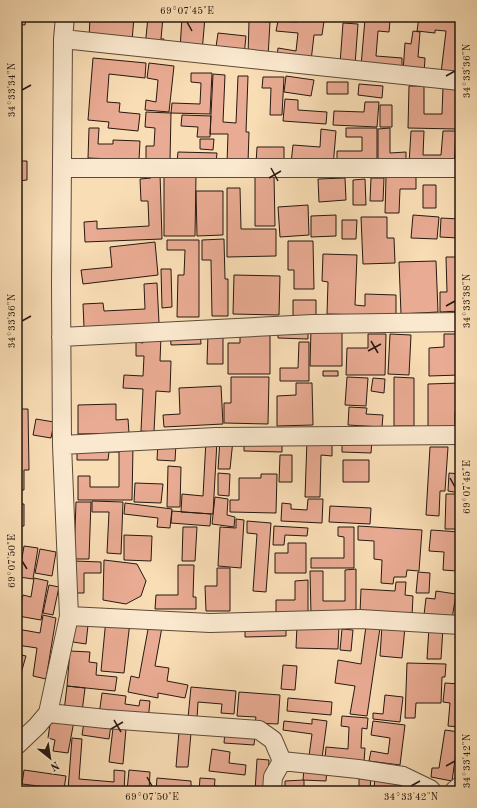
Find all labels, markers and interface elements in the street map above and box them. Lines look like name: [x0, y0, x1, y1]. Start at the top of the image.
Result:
text: 69°07'45"E: [160, 6, 214, 16]
text: 34°33'36"N: [462, 43, 472, 98]
text: 34°33'34"N: [7, 62, 17, 117]
text: 34°33'38"N: [462, 273, 472, 328]
text: 34°33'36"N: [7, 293, 17, 348]
text: 69°07'45"E: [462, 460, 472, 514]
text: 69°07'50"E: [7, 534, 17, 588]
text: 34°33'42"N: [462, 733, 472, 788]
north arrow: [30, 738, 70, 778]
text: N: [47, 758, 61, 773]
text: 69°07'50"E: [125, 792, 179, 802]
text: 34°33'42"N: [384, 792, 439, 802]

